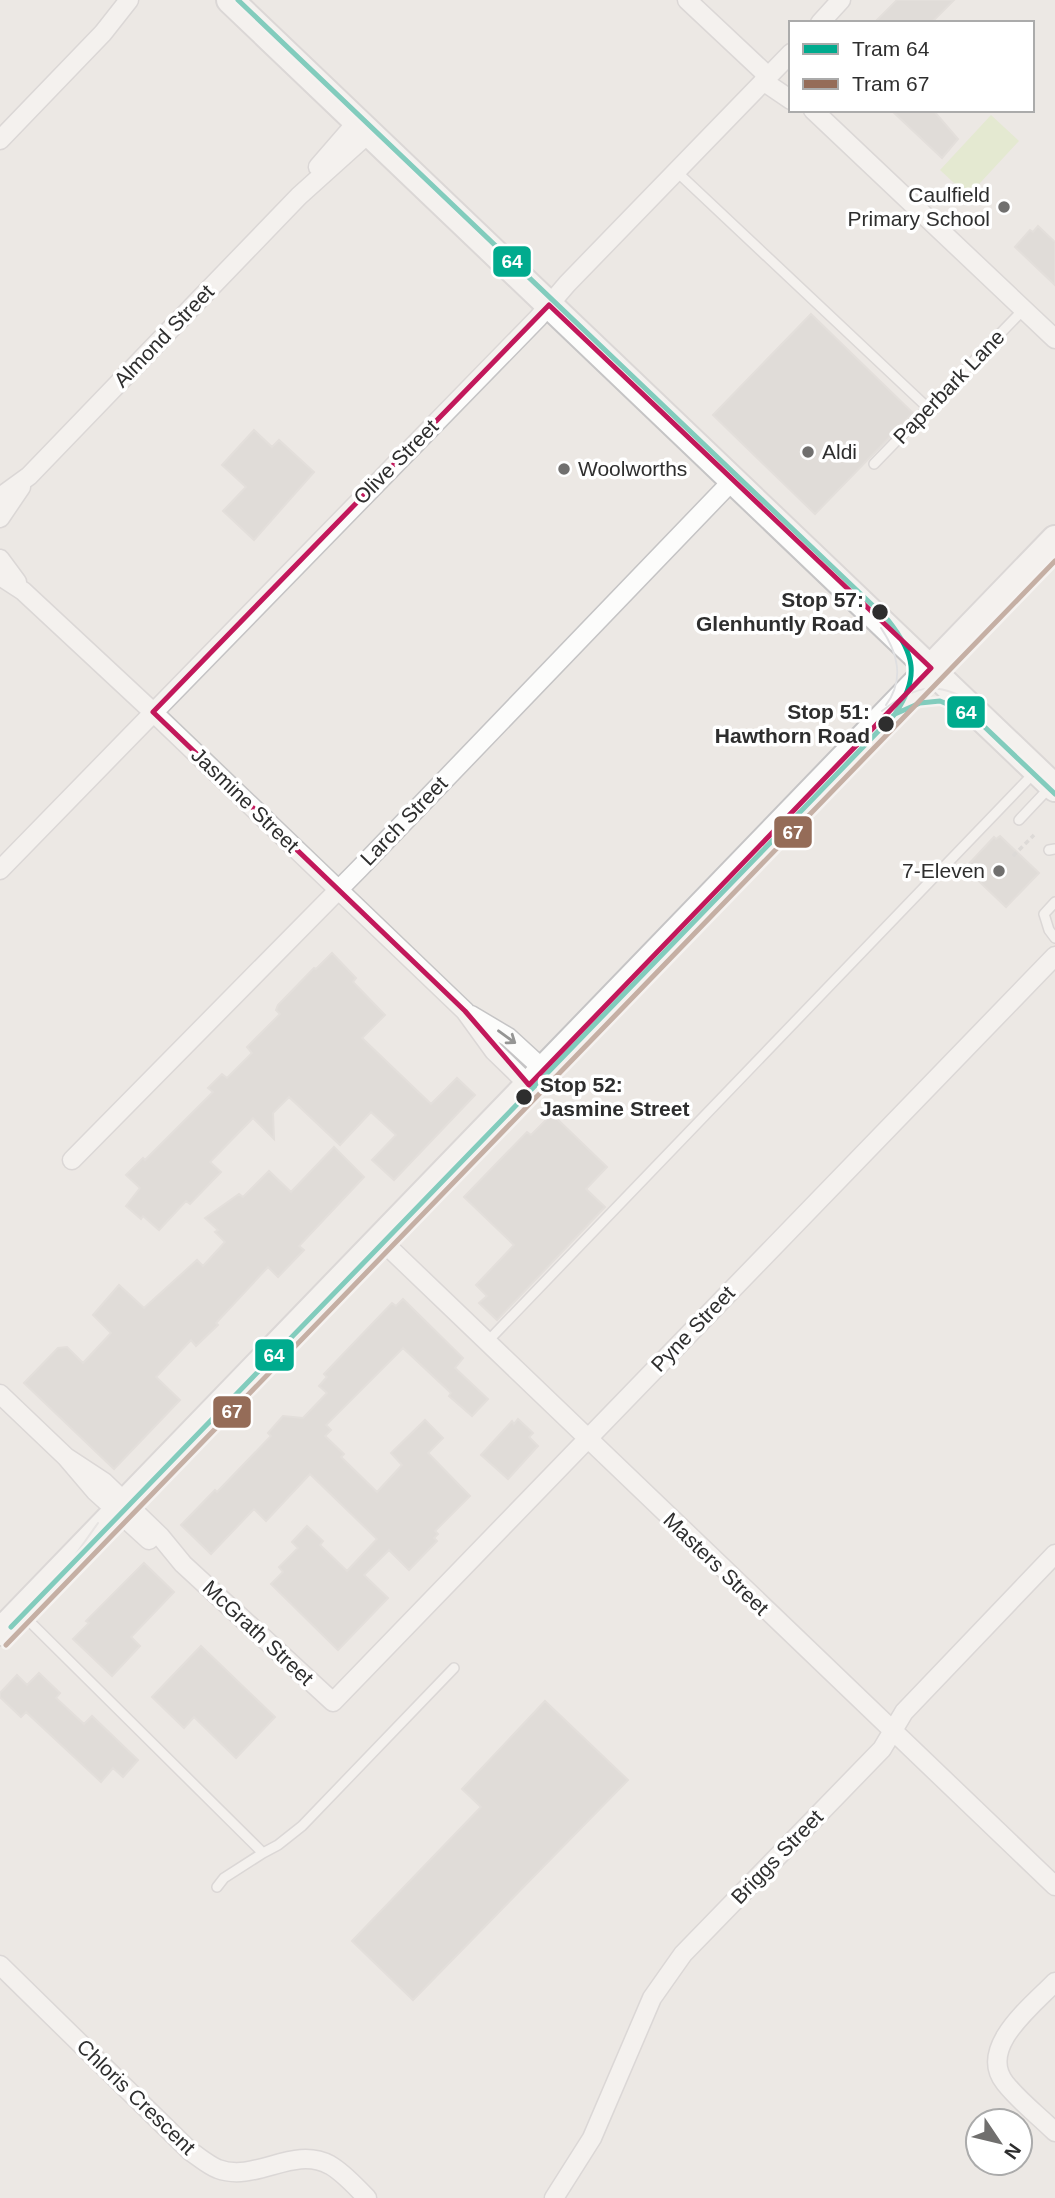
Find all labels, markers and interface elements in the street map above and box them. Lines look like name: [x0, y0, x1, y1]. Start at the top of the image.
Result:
legend: [789, 21, 1034, 112]
text: Tram 64: [852, 37, 930, 60]
text: Tram 67: [852, 72, 929, 95]
place label: Caulfield Primary School: [848, 183, 990, 230]
marker: Caulfield Primary School: [996, 199, 1012, 215]
line badge: 64: [492, 245, 532, 278]
text: 64: [501, 251, 523, 272]
street label: Almond Street: [109, 280, 218, 392]
street label: Paperbark Lane: [888, 325, 1009, 448]
street label: Olive Street: [349, 415, 443, 509]
place label: Aldi: [822, 440, 857, 463]
marker: Aldi: [800, 444, 816, 460]
place label: Woolworths: [578, 457, 687, 480]
marker: Woolworths: [556, 461, 572, 477]
place label: Stop 57: Glenhuntly Road: [696, 588, 864, 635]
marker: Stop 57: Glenhuntly Road: [870, 602, 890, 622]
line badge: 64: [946, 695, 986, 729]
place label: Stop 51: Hawthorn Road: [715, 700, 870, 747]
text: 64: [955, 702, 977, 723]
marker: Stop 51: Hawthorn Road: [876, 714, 896, 734]
street label: Jasmine Street: [187, 743, 304, 857]
street label: Larch Street: [356, 771, 452, 870]
line badge: 67: [773, 815, 813, 849]
text: 67: [782, 822, 804, 843]
place label: 7-Eleven: [902, 859, 985, 882]
marker: 7-Eleven: [991, 863, 1007, 879]
one-way arrow: [497, 1030, 516, 1045]
place label: Stop 52: Jasmine Street: [540, 1073, 689, 1120]
marker: Stop 52: Jasmine Street: [514, 1087, 534, 1107]
street label: Pyne Street: [646, 1281, 739, 1376]
line badge: 64: [254, 1338, 295, 1372]
text: 64: [263, 1345, 285, 1366]
line badge: 67: [212, 1395, 252, 1429]
text: 67: [221, 1401, 243, 1422]
street label: Masters Street: [659, 1508, 774, 1619]
street label: McGrath Street: [198, 1576, 318, 1690]
street label: Briggs Street: [726, 1805, 827, 1908]
street label: Chloris Crescent: [73, 2034, 200, 2159]
north arrow: [964, 2107, 1034, 2177]
text: N: [1000, 2140, 1025, 2163]

